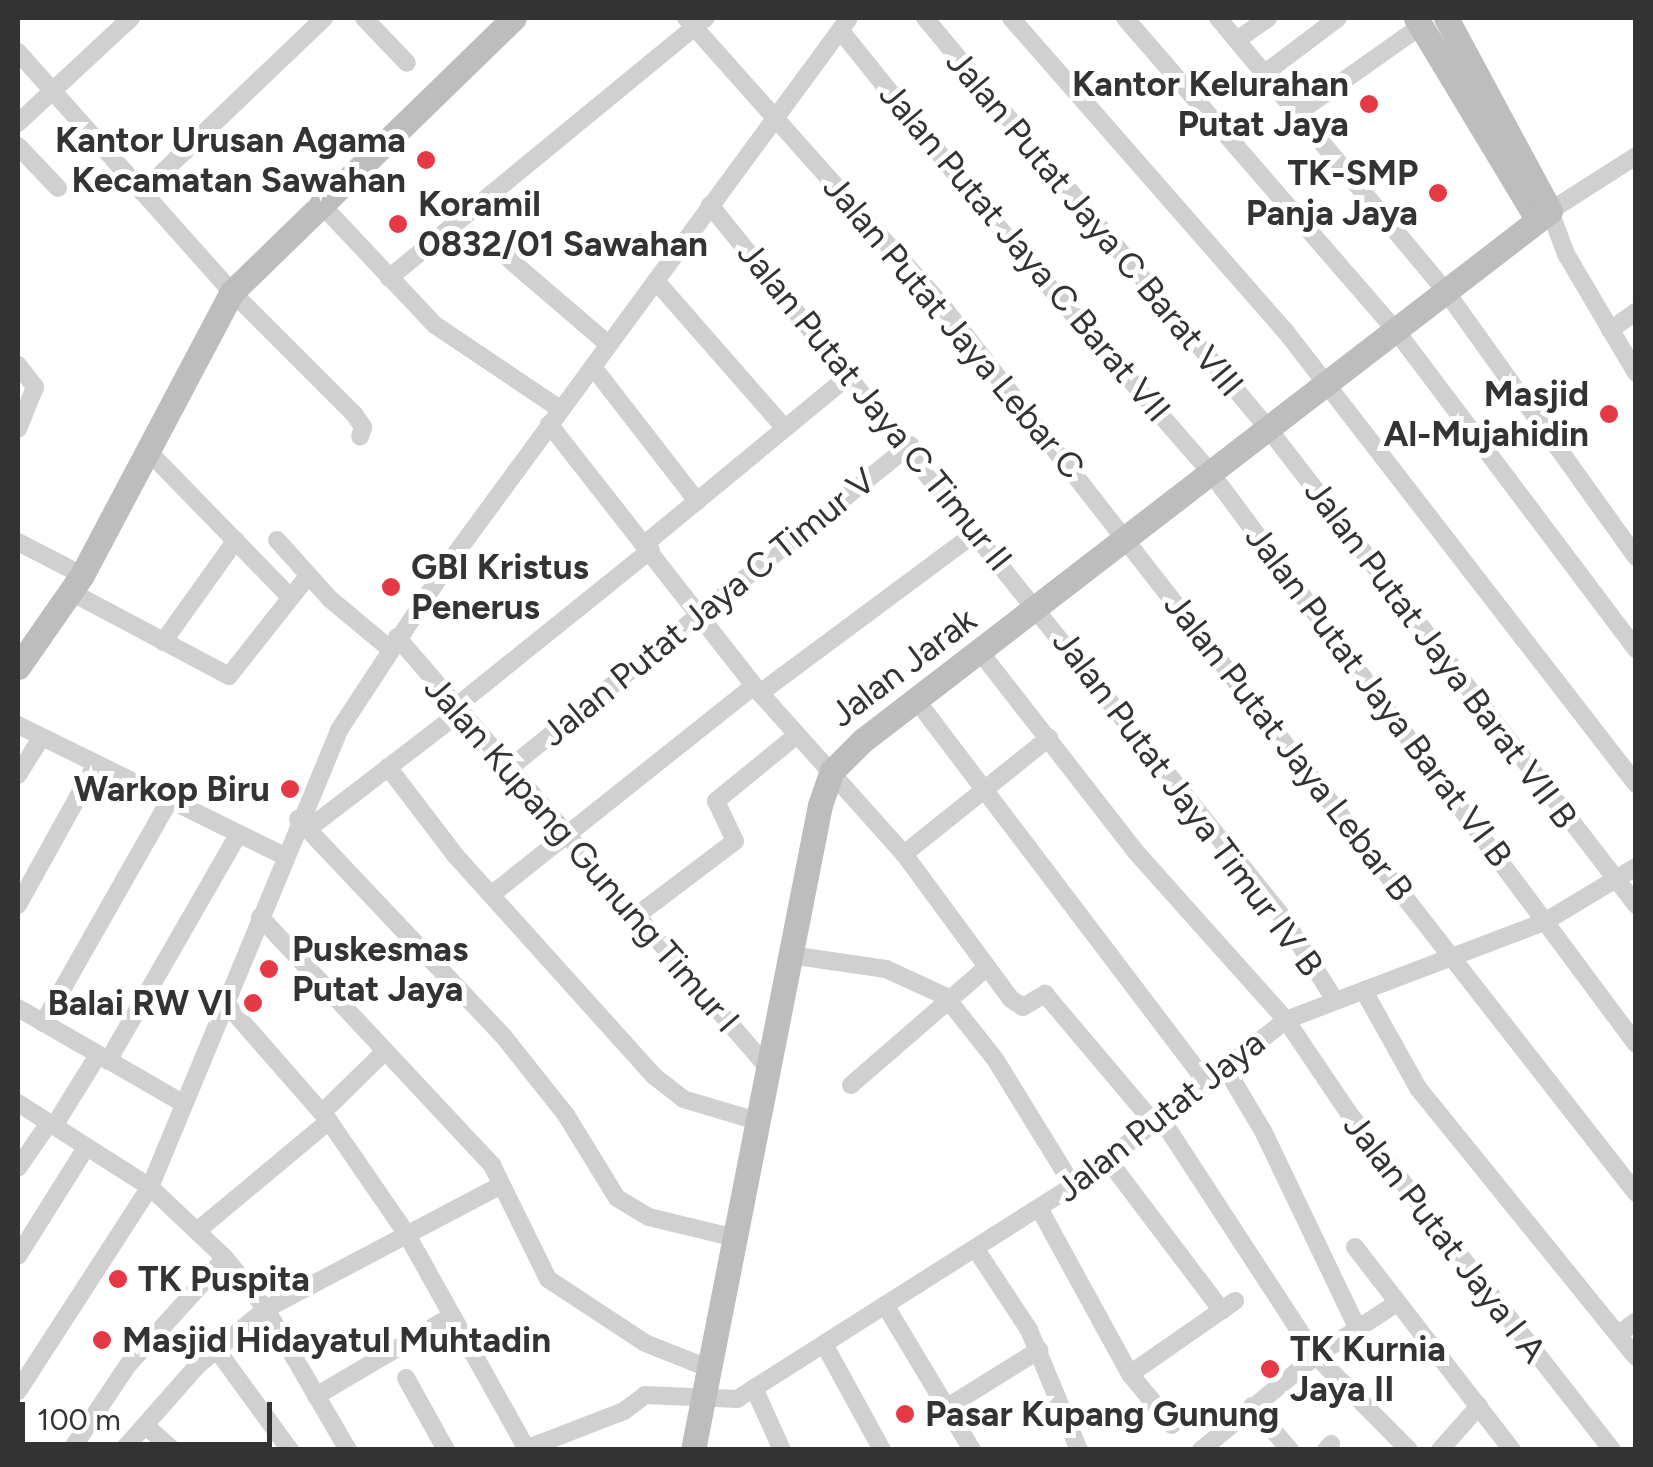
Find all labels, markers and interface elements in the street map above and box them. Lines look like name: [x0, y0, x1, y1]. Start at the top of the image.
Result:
street label: Jalan Putat Jaya C Barat VIII: [938, 41, 1252, 405]
place label: Kantor Kelurahan Putat Jaya: [1072, 63, 1349, 145]
street label: Jalan Putat Jaya C Barat VII: [871, 74, 1179, 430]
marker: Kantor Kelurahan Putat Jaya: [1358, 93, 1380, 115]
place label: Kantor Urusan Agama Kecamatan Sawahan: [55, 119, 406, 201]
marker: Kantor Urusan Agama Kecamatan Sawahan: [415, 149, 437, 171]
place label: TK-SMP Panja Jaya: [1246, 152, 1418, 234]
street label: Jalan Putat Jaya Lebar C: [815, 167, 1093, 487]
marker: TK-SMP Panja Jaya: [1427, 182, 1449, 204]
place label: Koramil 0832/01 Sawahan: [418, 183, 708, 265]
marker: Koramil 0832/01 Sawahan: [387, 213, 409, 235]
street label: Jalan Putat Jaya C Timur II: [729, 233, 1021, 579]
place label: Masjid Al-Mujahidin: [1383, 373, 1589, 455]
marker: Masjid Al-Mujahidin: [1598, 403, 1620, 425]
street label: Jalan Putat Jaya C Timur V: [533, 459, 883, 755]
street label: Jalan Putat Jaya Barat VII B: [1296, 471, 1586, 837]
street label: Jalan Putat Jaya Barat VI B: [1237, 517, 1521, 875]
place label: GBI Kristus Penerus: [411, 546, 589, 628]
marker: GBI Kristus Penerus: [380, 576, 402, 598]
street label: Jalan Putat Jaya Lebar B: [1156, 584, 1422, 910]
street label: Jalan Jarak: [822, 598, 984, 736]
street label: Jalan Putat Jaya Timur IV B: [1044, 621, 1332, 985]
street label: Jalan Kupang Gunung Timur I: [416, 667, 748, 1041]
place label: Warkop Biru: [74, 768, 270, 810]
marker: Warkop Biru: [279, 778, 301, 800]
place label: Puskesmas Putat Jaya: [292, 928, 468, 1010]
marker: Puskesmas Putat Jaya: [256, 956, 282, 982]
place label: Balai RW VI: [47, 982, 233, 1024]
marker: Balai RW VI: [242, 992, 264, 1014]
street label: Jalan Putat Jaya: [1047, 1021, 1273, 1211]
street label: Jalan Putat Jaya I A: [1335, 1105, 1555, 1371]
place label: TK Puspita: [138, 1258, 310, 1300]
marker: TK Puspita: [107, 1268, 129, 1290]
place label: Masjid Hidayatul Muhtadin: [122, 1319, 551, 1361]
place label: TK Kurnia Jaya II: [1290, 1328, 1446, 1410]
marker: Masjid Hidayatul Muhtadin: [91, 1329, 113, 1351]
marker: TK Kurnia Jaya II: [1259, 1358, 1281, 1380]
scale bar: [25, 1382, 278, 1444]
place label: Pasar Kupang Gunung: [925, 1393, 1279, 1435]
text: 100 m: [37, 1401, 121, 1438]
marker: Pasar Kupang Gunung: [894, 1403, 916, 1425]

